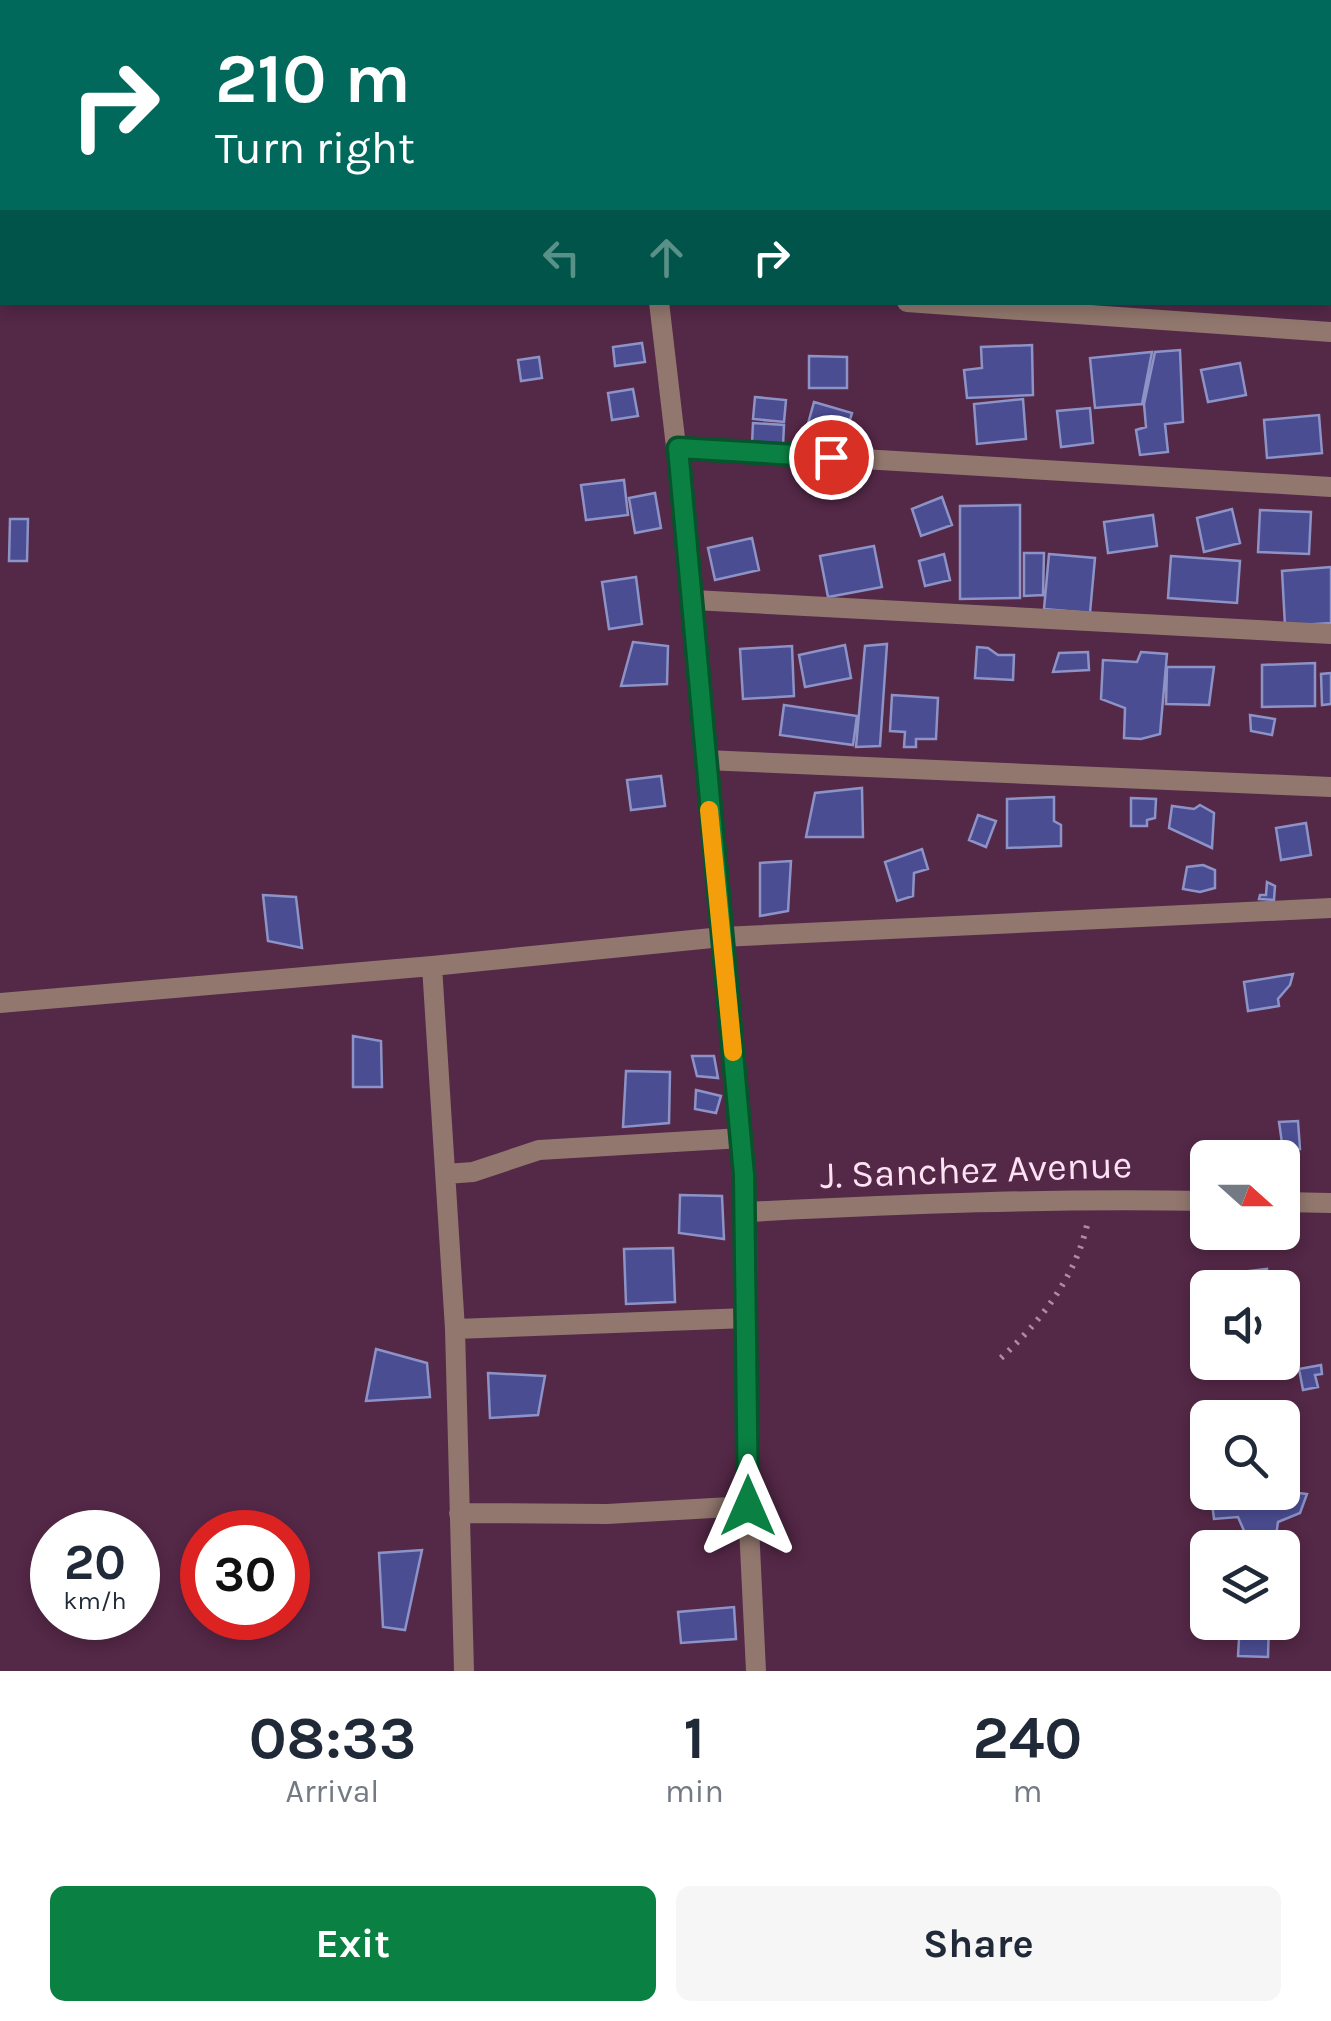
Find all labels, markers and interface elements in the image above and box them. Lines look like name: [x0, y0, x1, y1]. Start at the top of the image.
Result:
text: 210 m: [215, 38, 411, 120]
icon: right: [50, 40, 180, 170]
text: Turn right: [215, 122, 415, 174]
icon: left: [534, 230, 589, 285]
icon: ahead: [639, 230, 694, 285]
icon: right: [744, 230, 799, 285]
pin: [789, 415, 874, 500]
icon: arrive: [804, 430, 859, 485]
north arrow: [1190, 1140, 1300, 1250]
map controls: [1190, 1140, 1300, 1640]
street label: J. Sanchez Avenue: [819, 1142, 1133, 1198]
button: sound: [1190, 1270, 1300, 1380]
button: search: [1190, 1400, 1300, 1510]
position arrow: [696, 1454, 800, 1558]
speed limit sign: 30: [180, 1510, 310, 1640]
button: layers: [1190, 1530, 1300, 1640]
text: 20: [64, 1533, 126, 1592]
text: km/h: [63, 1586, 127, 1615]
text: 08:33: [249, 1703, 416, 1773]
text: 1: [684, 1703, 705, 1773]
text: 240: [972, 1703, 1082, 1773]
text: Arrival: [286, 1773, 379, 1810]
text: min: [665, 1773, 724, 1810]
text: m: [1012, 1773, 1042, 1810]
button: Exit: [50, 1886, 656, 2001]
button: Share: [676, 1886, 1281, 2001]

